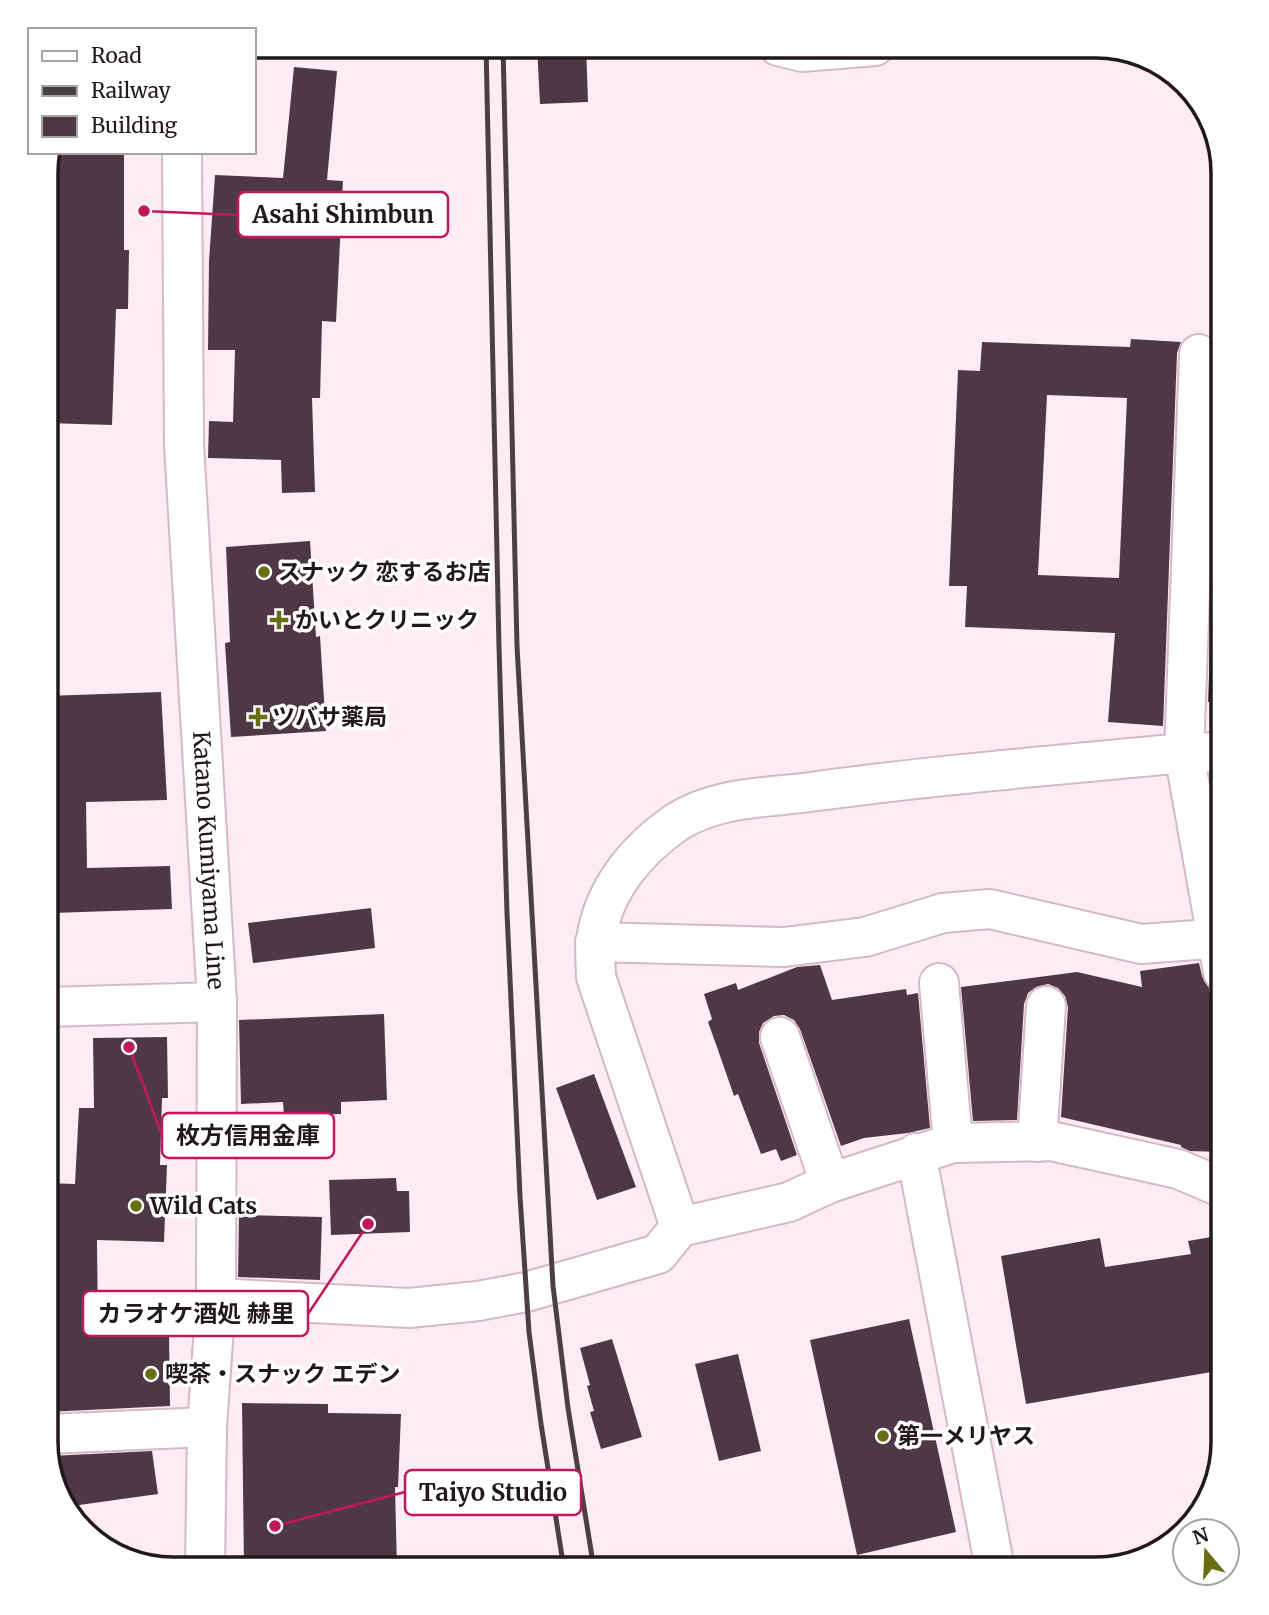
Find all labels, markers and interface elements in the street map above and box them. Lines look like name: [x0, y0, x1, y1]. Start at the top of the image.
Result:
legend: [28, 28, 256, 154]
text: Road: [91, 42, 142, 69]
text: Railway: [91, 77, 172, 104]
text: Building: [91, 112, 178, 139]
callout: Asahi Shimbun: [238, 192, 448, 237]
text: Asahi Shimbun: [251, 199, 434, 230]
place label: スナック 恋するお店: [278, 557, 490, 586]
marker: スナック 恋するお店: [256, 564, 272, 580]
place label: かいとクリニック: [295, 605, 479, 634]
marker: かいとクリニック: [269, 610, 289, 630]
place label: ツバサ薬局: [272, 702, 387, 731]
marker: ツバサ薬局: [250, 709, 266, 725]
street label: Katano Kumiyama Line: [187, 730, 231, 990]
callout: 枚方信用金庫: [162, 1113, 334, 1158]
text: 枚方信用金庫: [176, 1120, 320, 1151]
place label: Wild Cats: [149, 1191, 257, 1220]
marker: Wild Cats: [128, 1198, 144, 1214]
callout: カラオケ酒処 赫里: [83, 1291, 308, 1336]
text: カラオケ酒処 赫里: [97, 1298, 295, 1329]
place label: 喫茶・スナック エデン: [165, 1359, 400, 1388]
marker: 喫茶・スナック エデン: [143, 1366, 159, 1382]
place label: 第一メリヤス: [897, 1421, 1035, 1450]
marker: 第一メリヤス: [875, 1428, 891, 1444]
callout: Taiyo Studio: [405, 1470, 581, 1515]
text: Taiyo Studio: [419, 1477, 567, 1508]
north arrow: [1171, 1517, 1241, 1587]
text: N: [1189, 1522, 1211, 1550]

